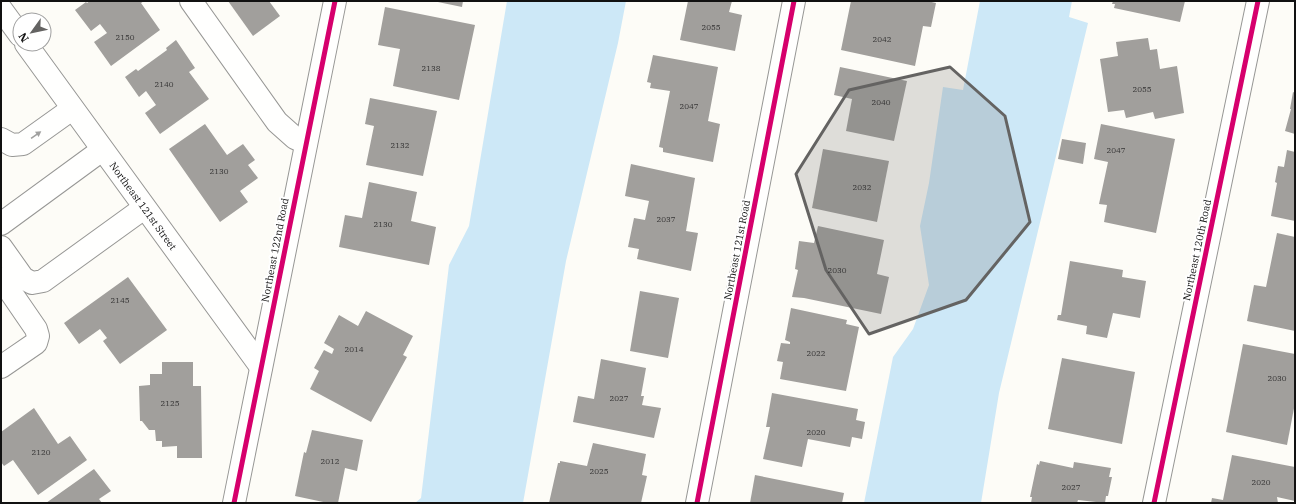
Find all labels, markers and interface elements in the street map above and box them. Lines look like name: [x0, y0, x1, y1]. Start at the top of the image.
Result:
north arrow: [12, 12, 52, 52]
house number: 2055: [701, 22, 721, 32]
text: N: [15, 30, 32, 45]
house number: 2150: [115, 32, 135, 42]
house number: 2042: [872, 34, 892, 44]
house number: 2138: [421, 63, 441, 73]
house number: 2140: [154, 79, 174, 89]
house number: 2055: [1132, 84, 1152, 94]
house number: 2040: [871, 97, 891, 107]
house number: 2047: [679, 101, 699, 111]
one-way arrow: [30, 131, 41, 139]
house number: 2132: [390, 140, 410, 150]
house number: 2047: [1106, 145, 1126, 155]
street label: Northeast 121st Street: [107, 159, 180, 253]
house number: 2130: [209, 166, 229, 176]
house number: 2032: [852, 182, 872, 192]
street label: Northeast 122nd Road: [259, 197, 291, 303]
street label: Northeast 120th Road: [1180, 198, 1214, 302]
street label: Northeast 121st Road: [721, 199, 753, 301]
house number: 2037: [656, 214, 676, 224]
house number: 2130: [373, 219, 393, 229]
house number: 2030: [827, 265, 847, 275]
house number: 2145: [110, 295, 130, 305]
house number: 2014: [344, 344, 364, 354]
house number: 2022: [806, 348, 826, 358]
house number: 2030: [1267, 373, 1287, 383]
house number: 2027: [609, 393, 629, 403]
house number: 2125: [160, 398, 180, 408]
house number: 2020: [806, 427, 826, 437]
house number: 2120: [31, 447, 51, 457]
house number: 2012: [320, 456, 340, 466]
house number: 2025: [589, 466, 609, 476]
house number: 2020: [1251, 477, 1271, 487]
house number: 2027: [1061, 482, 1081, 492]

